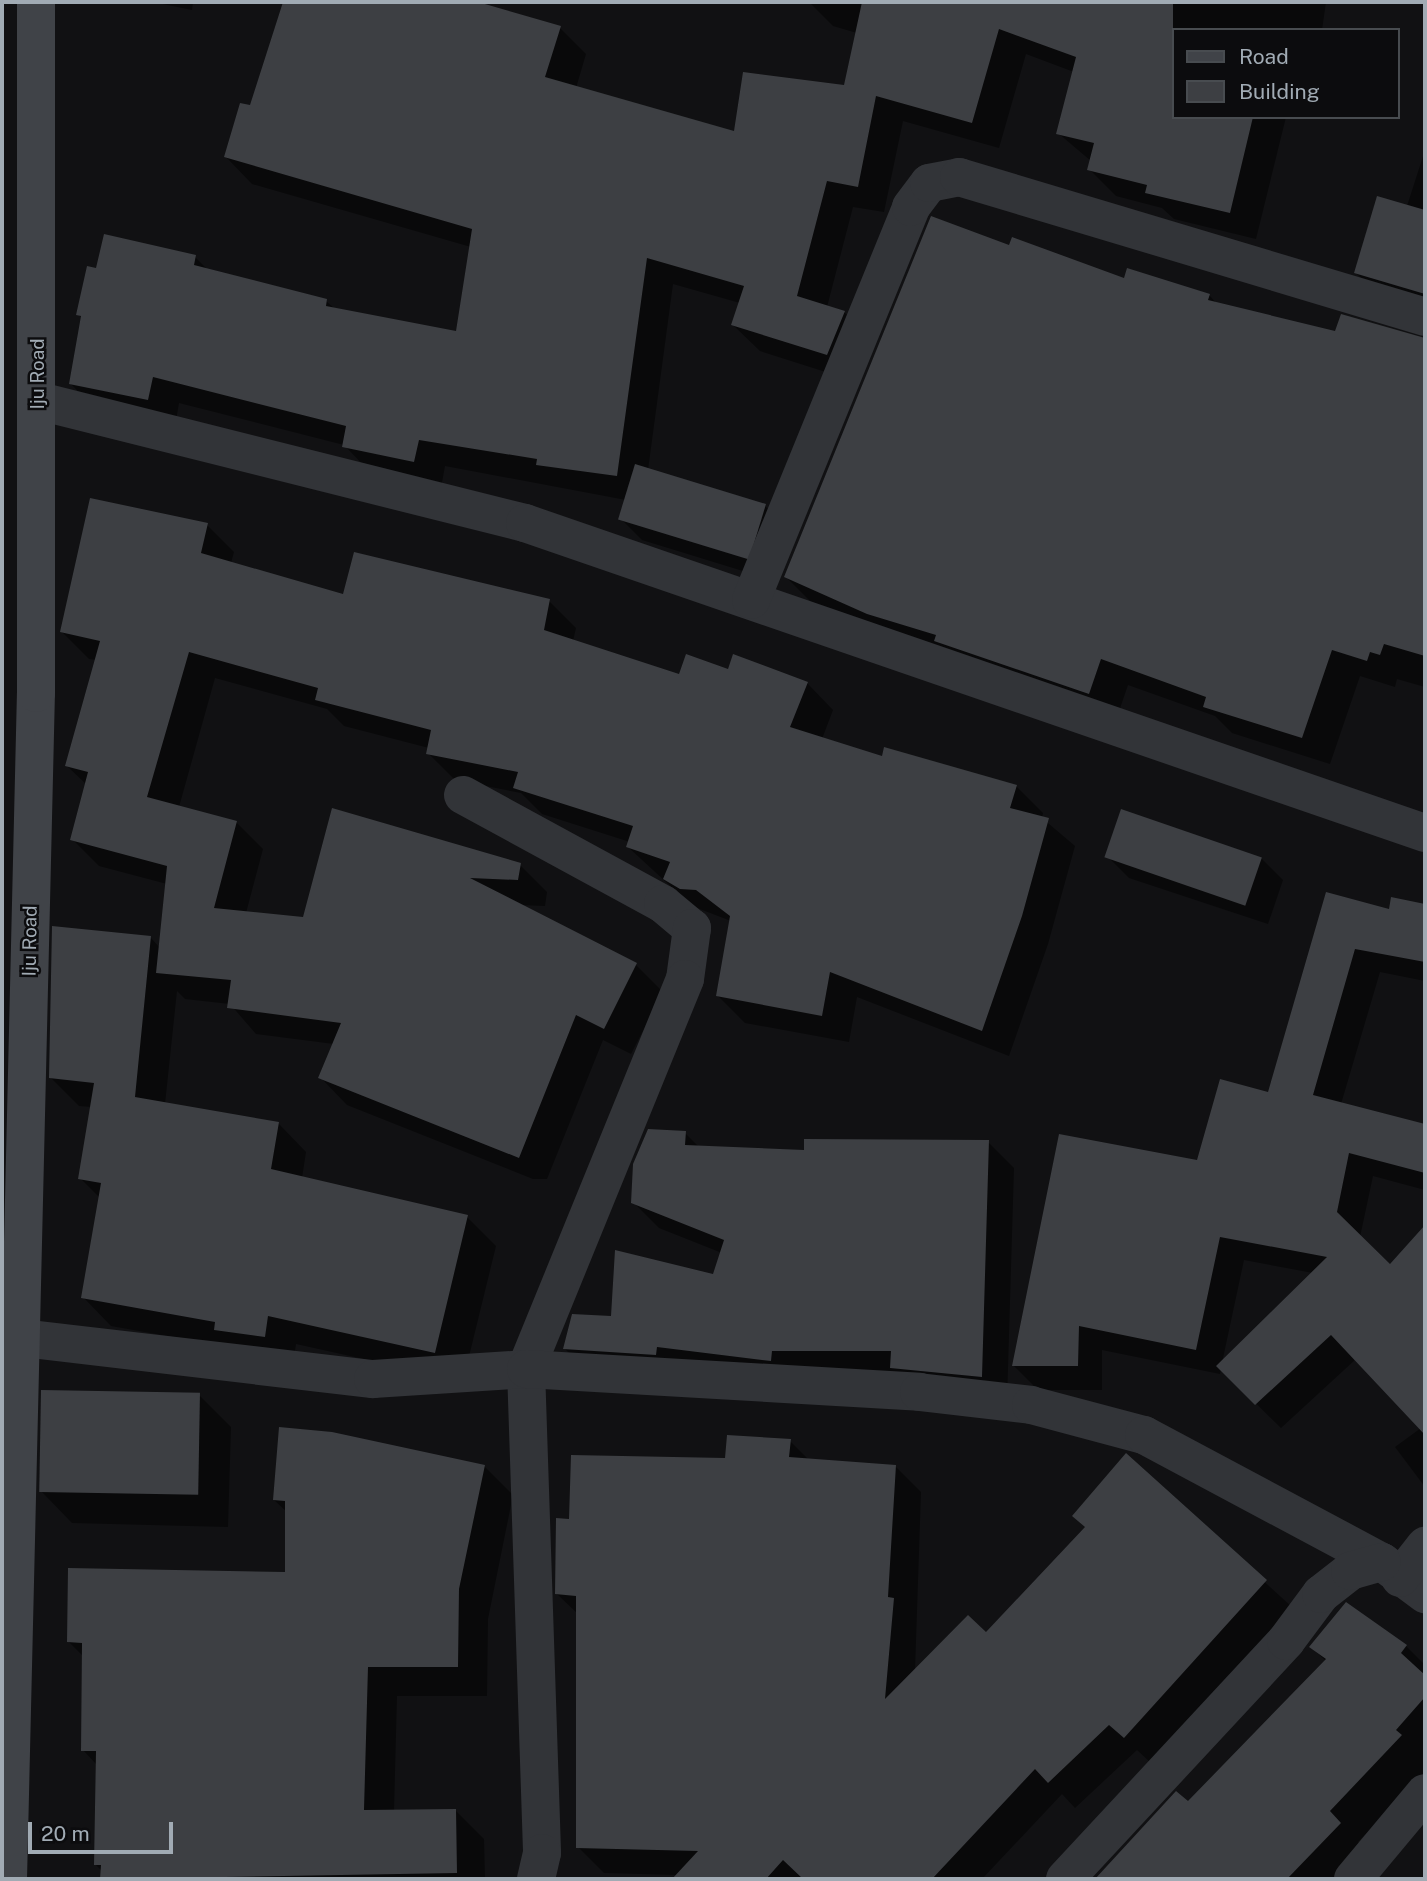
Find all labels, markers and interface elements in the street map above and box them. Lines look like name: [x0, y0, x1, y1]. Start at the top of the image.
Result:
legend: [1172, 28, 1399, 119]
text: Road: [1239, 44, 1289, 69]
text: Building: [1239, 79, 1320, 104]
street label: Iju Road: [27, 338, 49, 410]
street label: Iju Road: [18, 905, 42, 977]
scale bar: [32, 1808, 177, 1852]
text: 20 m: [41, 1821, 90, 1846]

